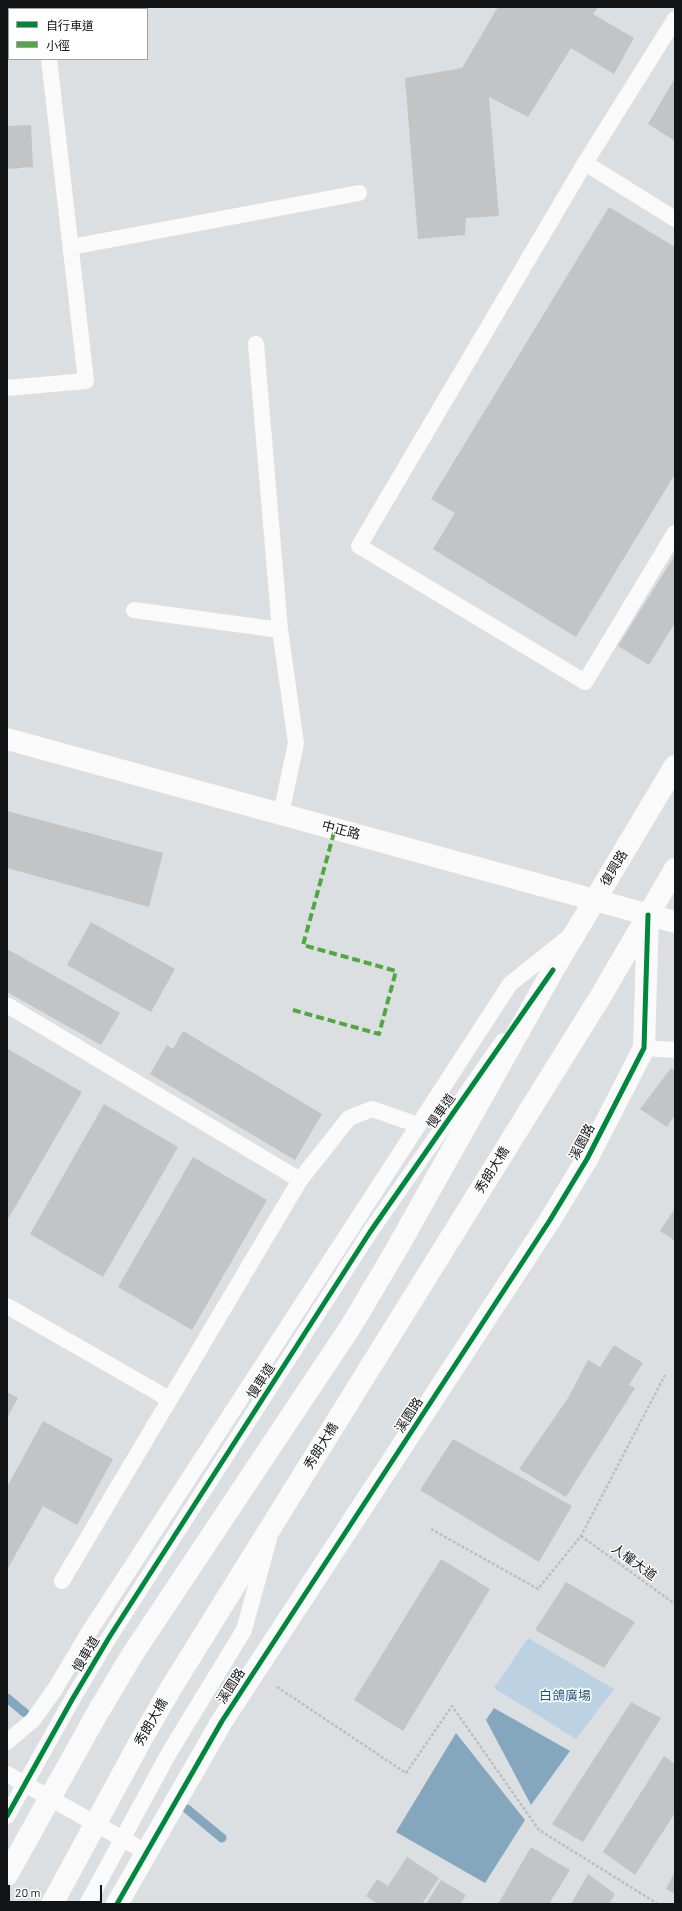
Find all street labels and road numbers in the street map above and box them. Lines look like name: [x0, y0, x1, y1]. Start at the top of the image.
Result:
street label: 中正路: [320, 817, 362, 843]
street label: 復興路: [597, 847, 631, 889]
street label: 慢車道: [423, 1091, 459, 1131]
street label: 溪園路: [566, 1121, 598, 1163]
street label: 秀朗大橋: [472, 1144, 512, 1196]
street label: 慢車道: [244, 1360, 278, 1402]
street label: 溪園路: [392, 1394, 426, 1436]
street label: 秀朗大橋: [301, 1420, 341, 1472]
street label: 人權大道: [608, 1540, 660, 1584]
street label: 慢車道: [69, 1633, 103, 1675]
street label: 溪園路: [214, 1665, 248, 1707]
street label: 秀朗大橋: [131, 1696, 171, 1748]

